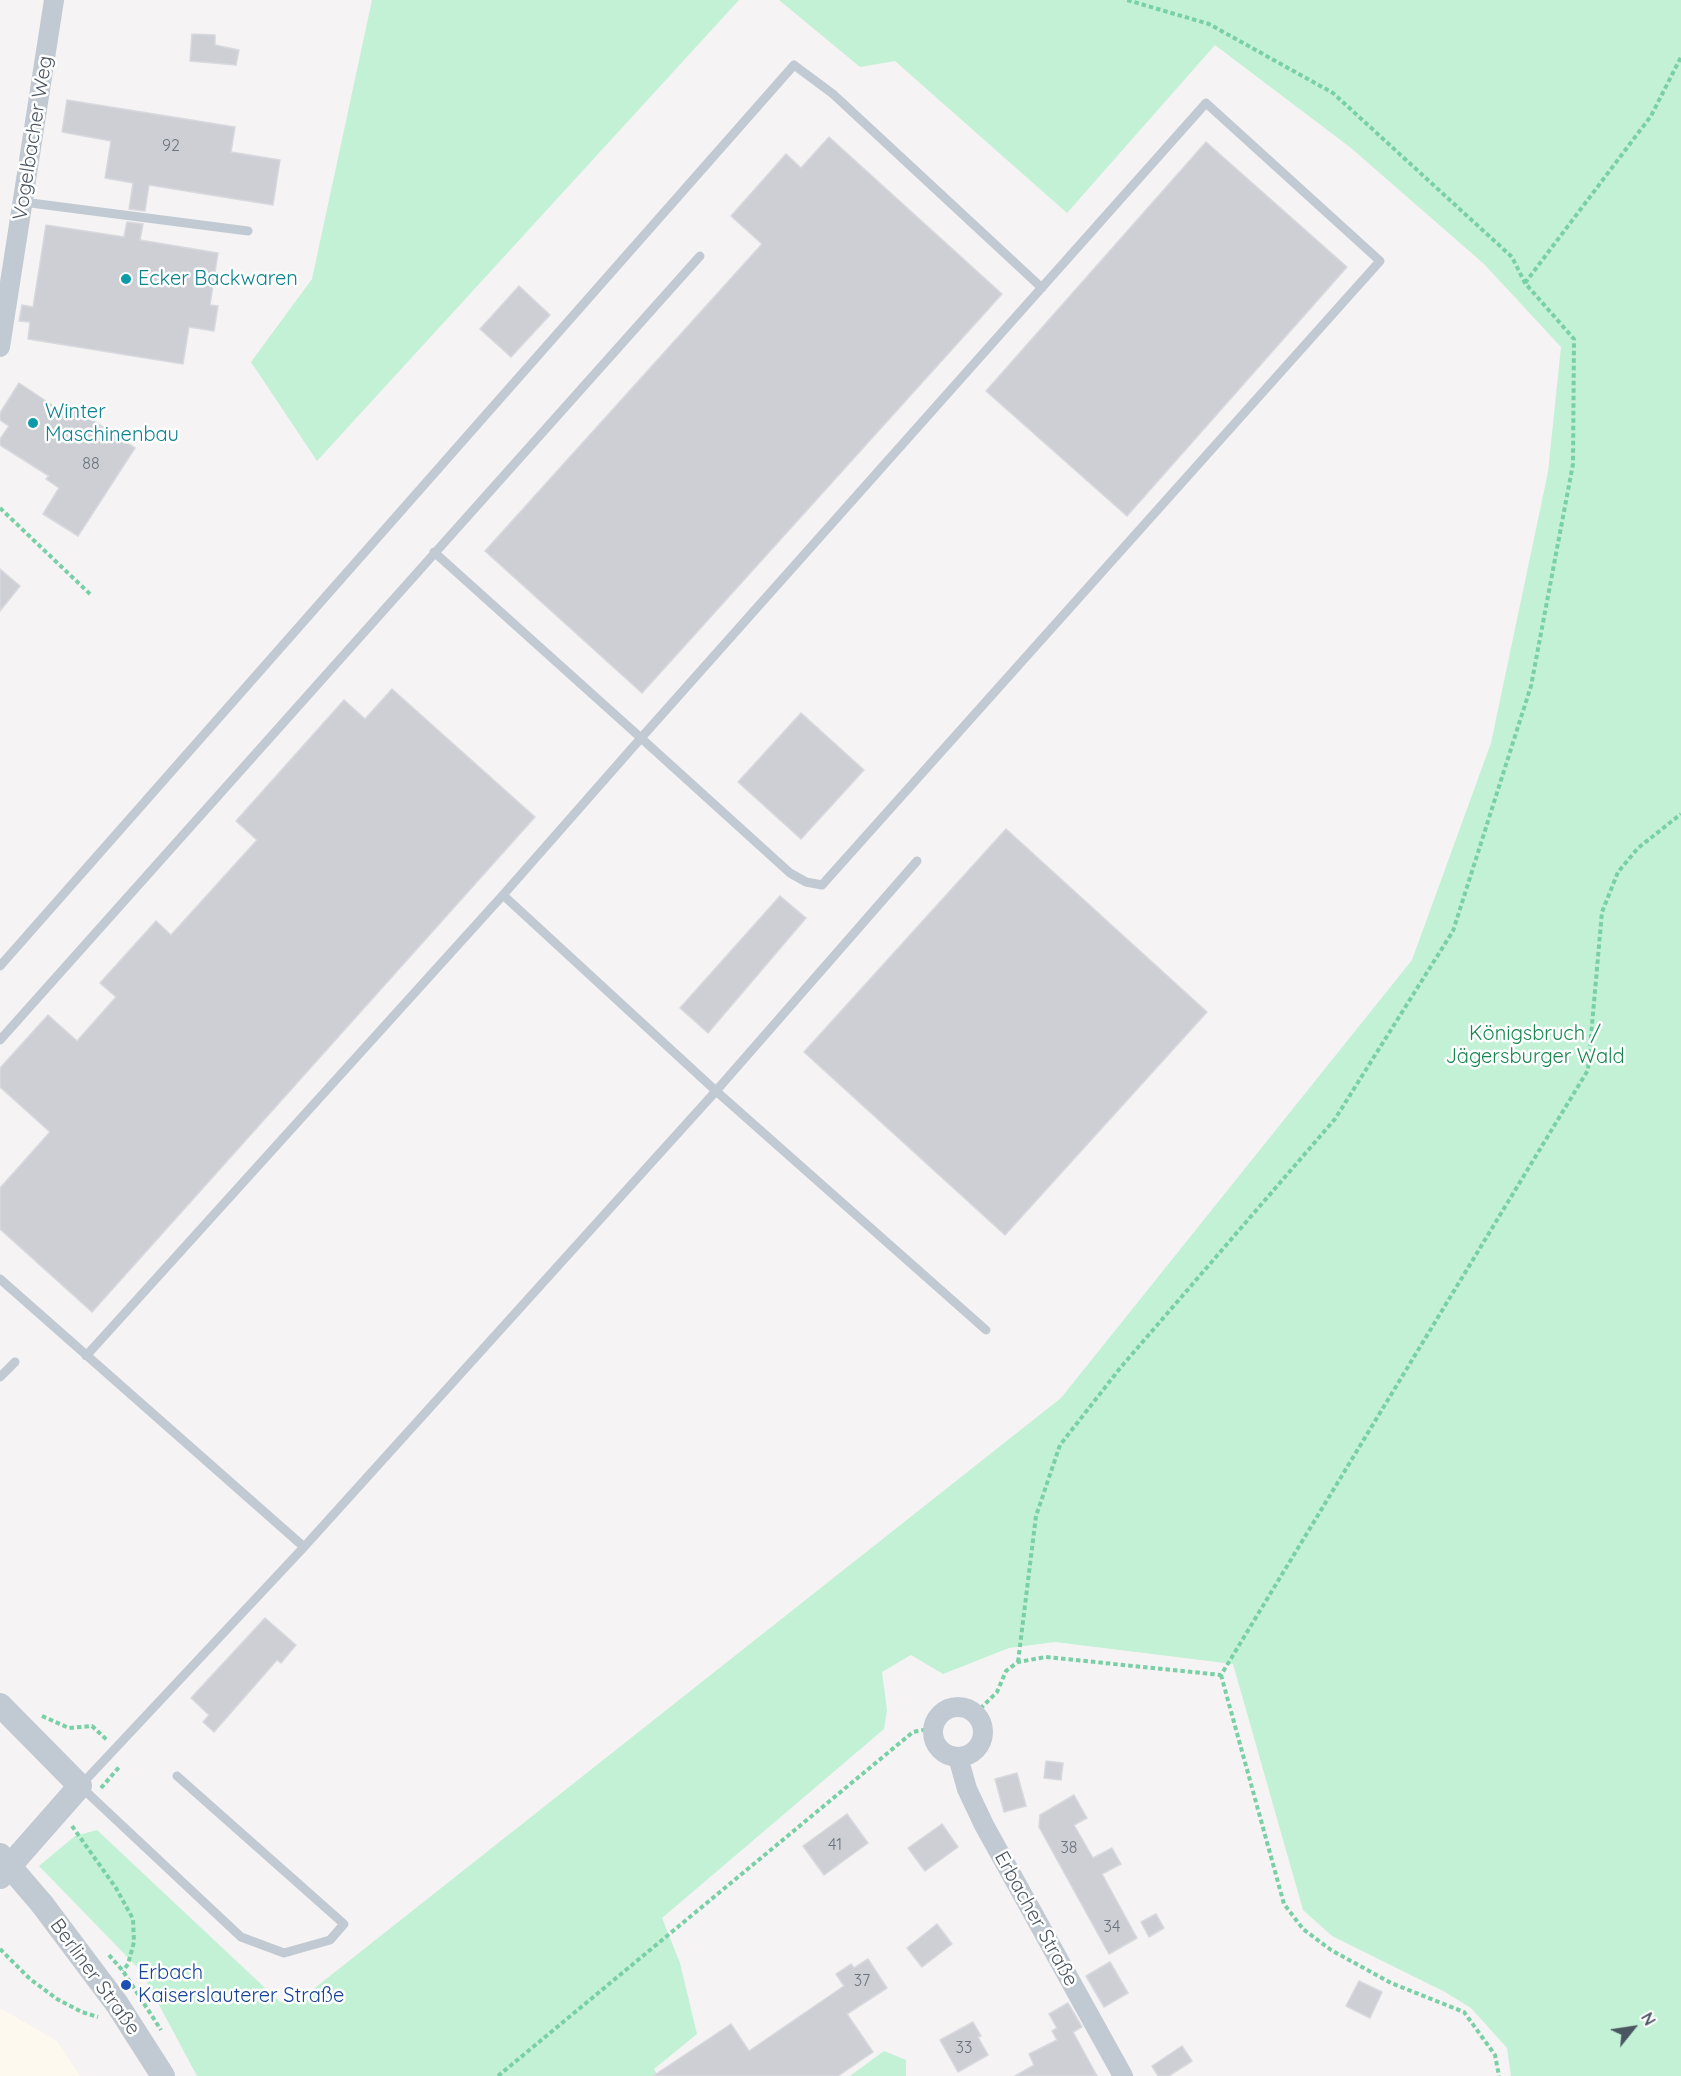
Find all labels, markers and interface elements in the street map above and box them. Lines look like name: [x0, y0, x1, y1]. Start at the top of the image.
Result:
street label: Vogelbacher Weg: [8, 54, 58, 222]
house number: 92: [162, 136, 180, 156]
place label: Ecker Backwaren: [138, 267, 298, 291]
marker: Ecker Backwaren: [119, 272, 133, 286]
place label: Winter Maschinenbau: [45, 400, 179, 447]
marker: Winter Maschinenbau: [26, 416, 40, 430]
house number: 88: [82, 454, 100, 474]
park label: Königsbruch / Jägersburger Wald: [1445, 1022, 1625, 1069]
house number: 41: [828, 1835, 842, 1855]
house number: 38: [1060, 1838, 1078, 1858]
street label: Erbacher Straße: [989, 1847, 1083, 1991]
street label: Berliner Straße: [45, 1914, 145, 2040]
house number: 34: [1104, 1917, 1120, 1937]
place label: Erbach Kaiserslauterer Straße: [138, 1961, 344, 2008]
house number: 37: [854, 1971, 870, 1991]
marker: Erbach Kaiserslauterer Straße: [119, 1978, 133, 1992]
north arrow: [1603, 1998, 1663, 2058]
text: N: [1637, 2009, 1660, 2029]
house number: 33: [956, 2038, 972, 2058]

